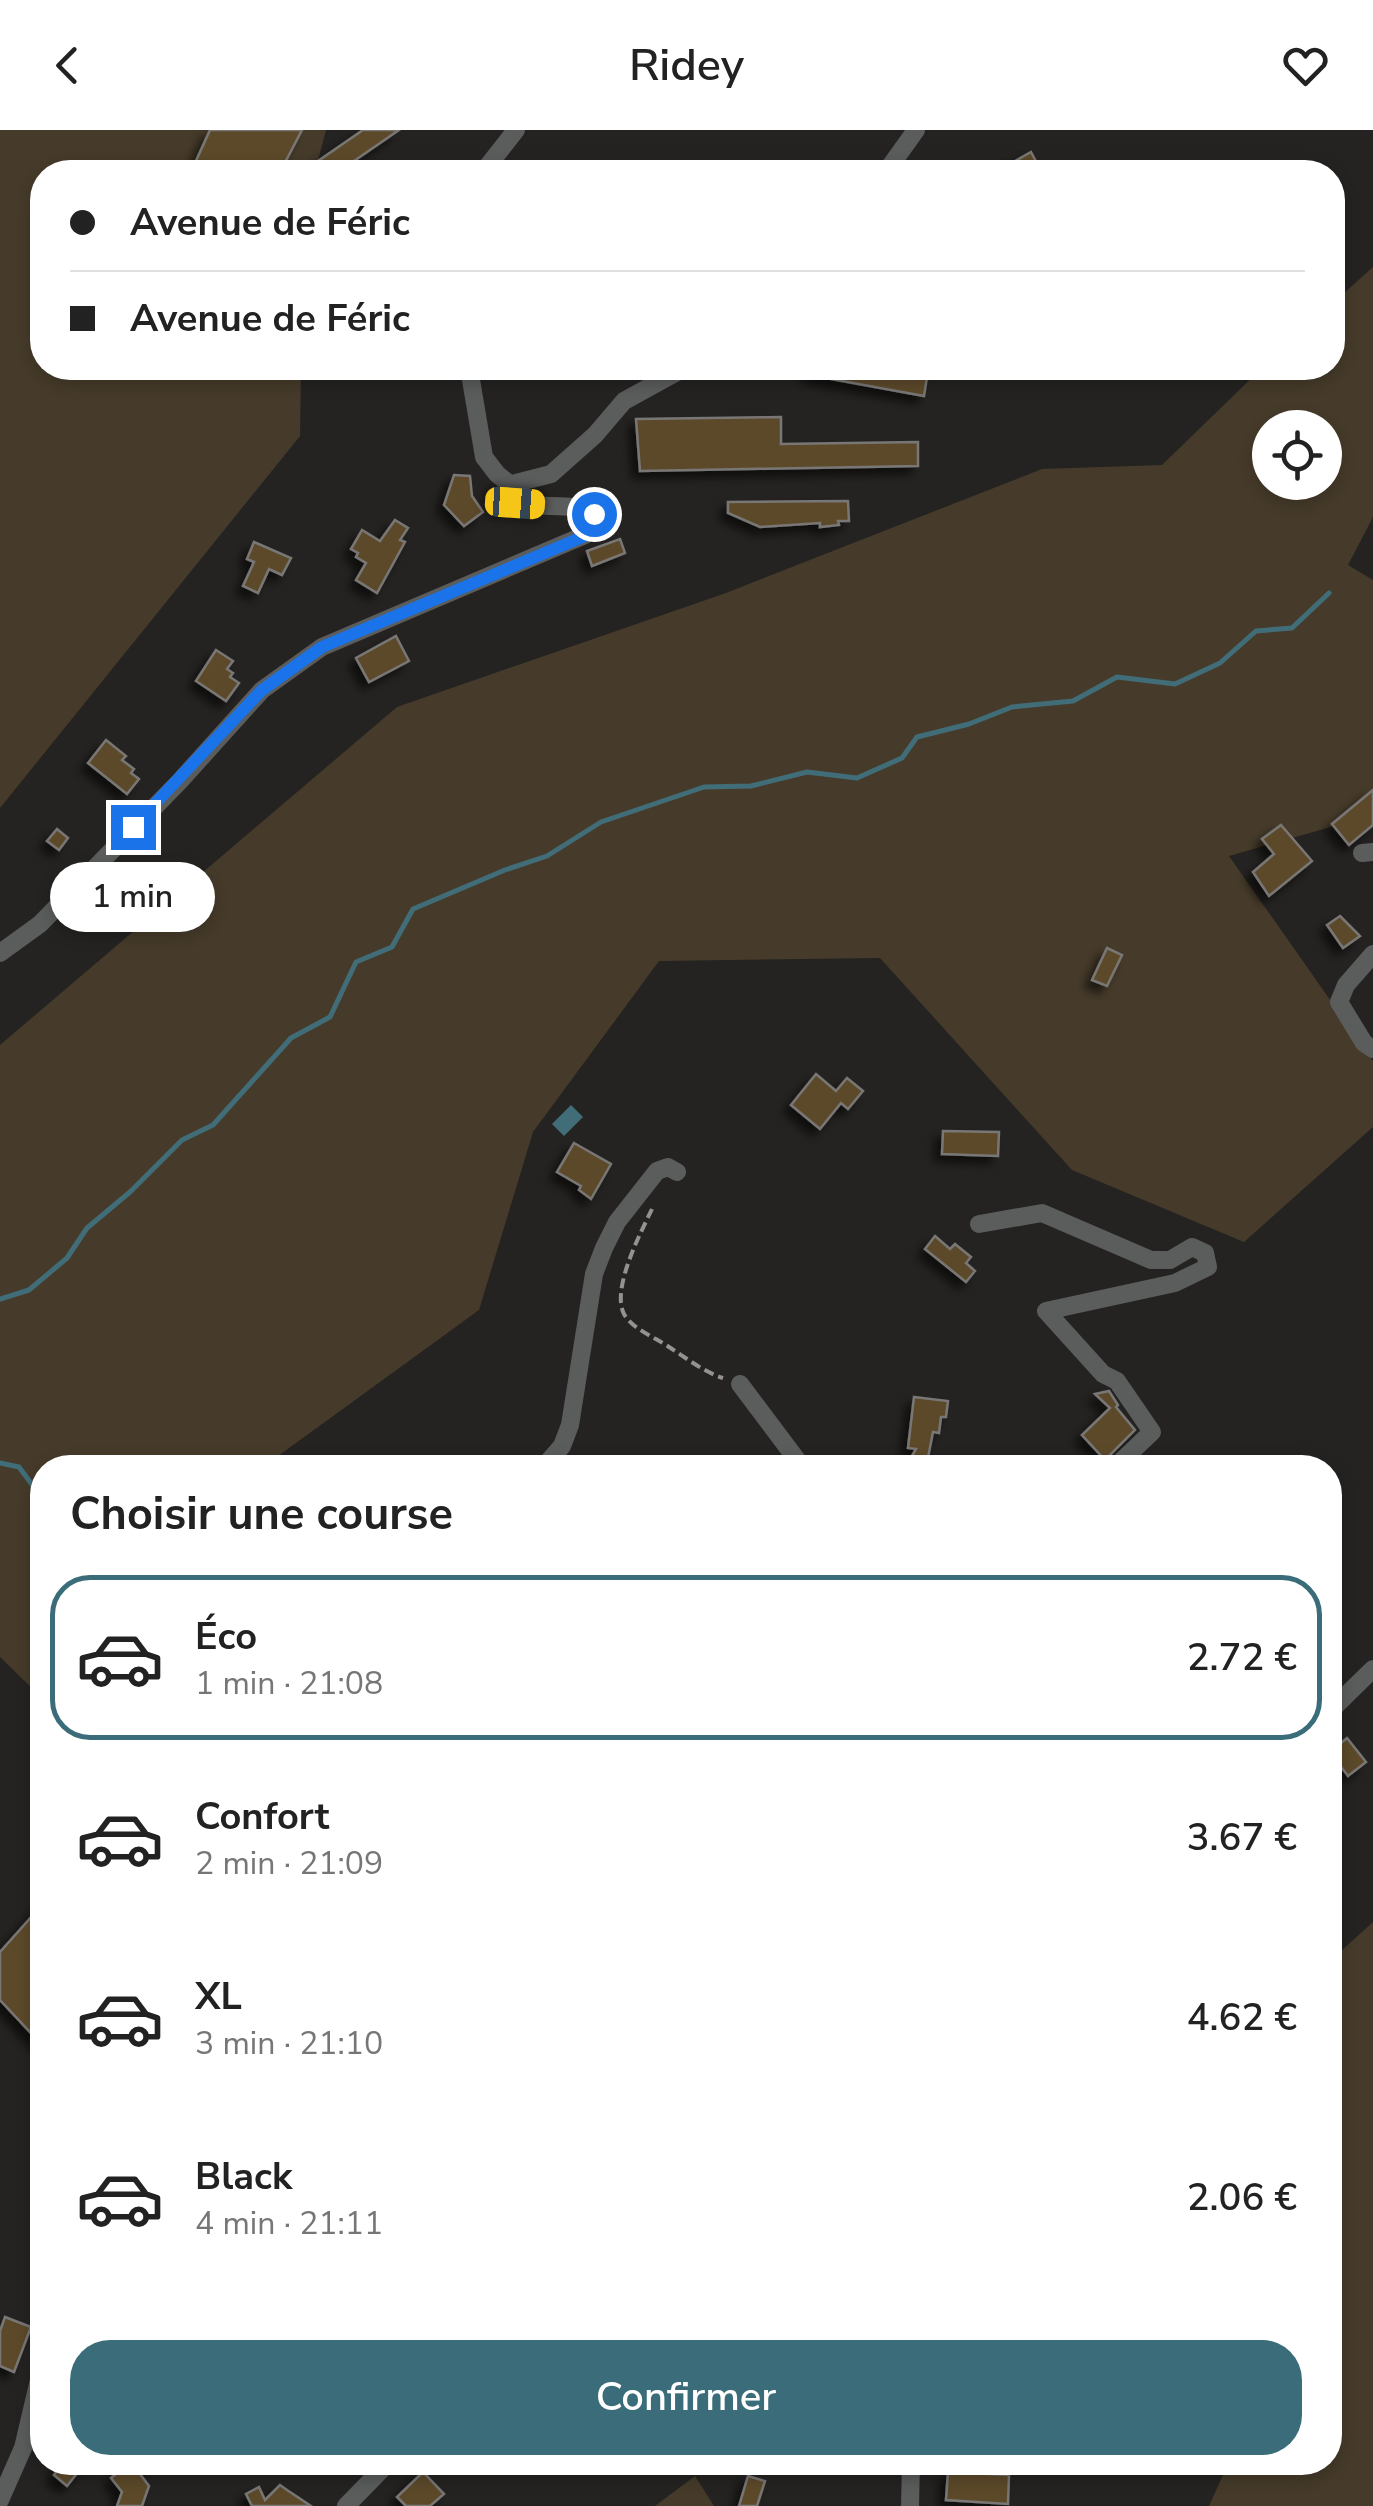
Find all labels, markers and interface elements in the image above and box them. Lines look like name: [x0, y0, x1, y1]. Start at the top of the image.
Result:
text: Ridey: [629, 35, 744, 96]
icon: back: [40, 38, 95, 93]
icon: heart: [1278, 38, 1333, 93]
text: Avenue de Féric: [130, 197, 410, 248]
text: Avenue de Féric: [130, 293, 410, 344]
map controls: [1252, 410, 1342, 500]
button: locate: [1252, 410, 1342, 500]
car: [484, 486, 546, 520]
route start: [572, 492, 617, 537]
route end: [111, 805, 156, 850]
callout: 1 min: [51, 862, 216, 932]
text: 1 min: [92, 875, 173, 918]
text: Choisir une course: [70, 1484, 453, 1545]
text: Éco: [195, 1611, 257, 1662]
icon: car: [75, 1613, 165, 1703]
text: 2.72 €: [1187, 1632, 1297, 1683]
text: 1 min · 21:08: [195, 1662, 383, 1705]
text: Confort: [195, 1791, 329, 1842]
icon: car: [75, 1793, 165, 1883]
text: 3.67 €: [1187, 1812, 1297, 1863]
text: 2 min · 21:09: [195, 1842, 383, 1885]
text: XL: [195, 1971, 242, 2022]
icon: car: [75, 1973, 165, 2063]
text: 4.62 €: [1187, 1992, 1297, 2043]
text: 3 min · 21:10: [195, 2022, 383, 2065]
text: Black: [195, 2151, 292, 2202]
icon: car: [75, 2153, 165, 2243]
text: 2.06 €: [1187, 2172, 1297, 2223]
text: 4 min · 21:11: [195, 2202, 383, 2245]
button: Confirmer: [70, 2340, 1302, 2455]

